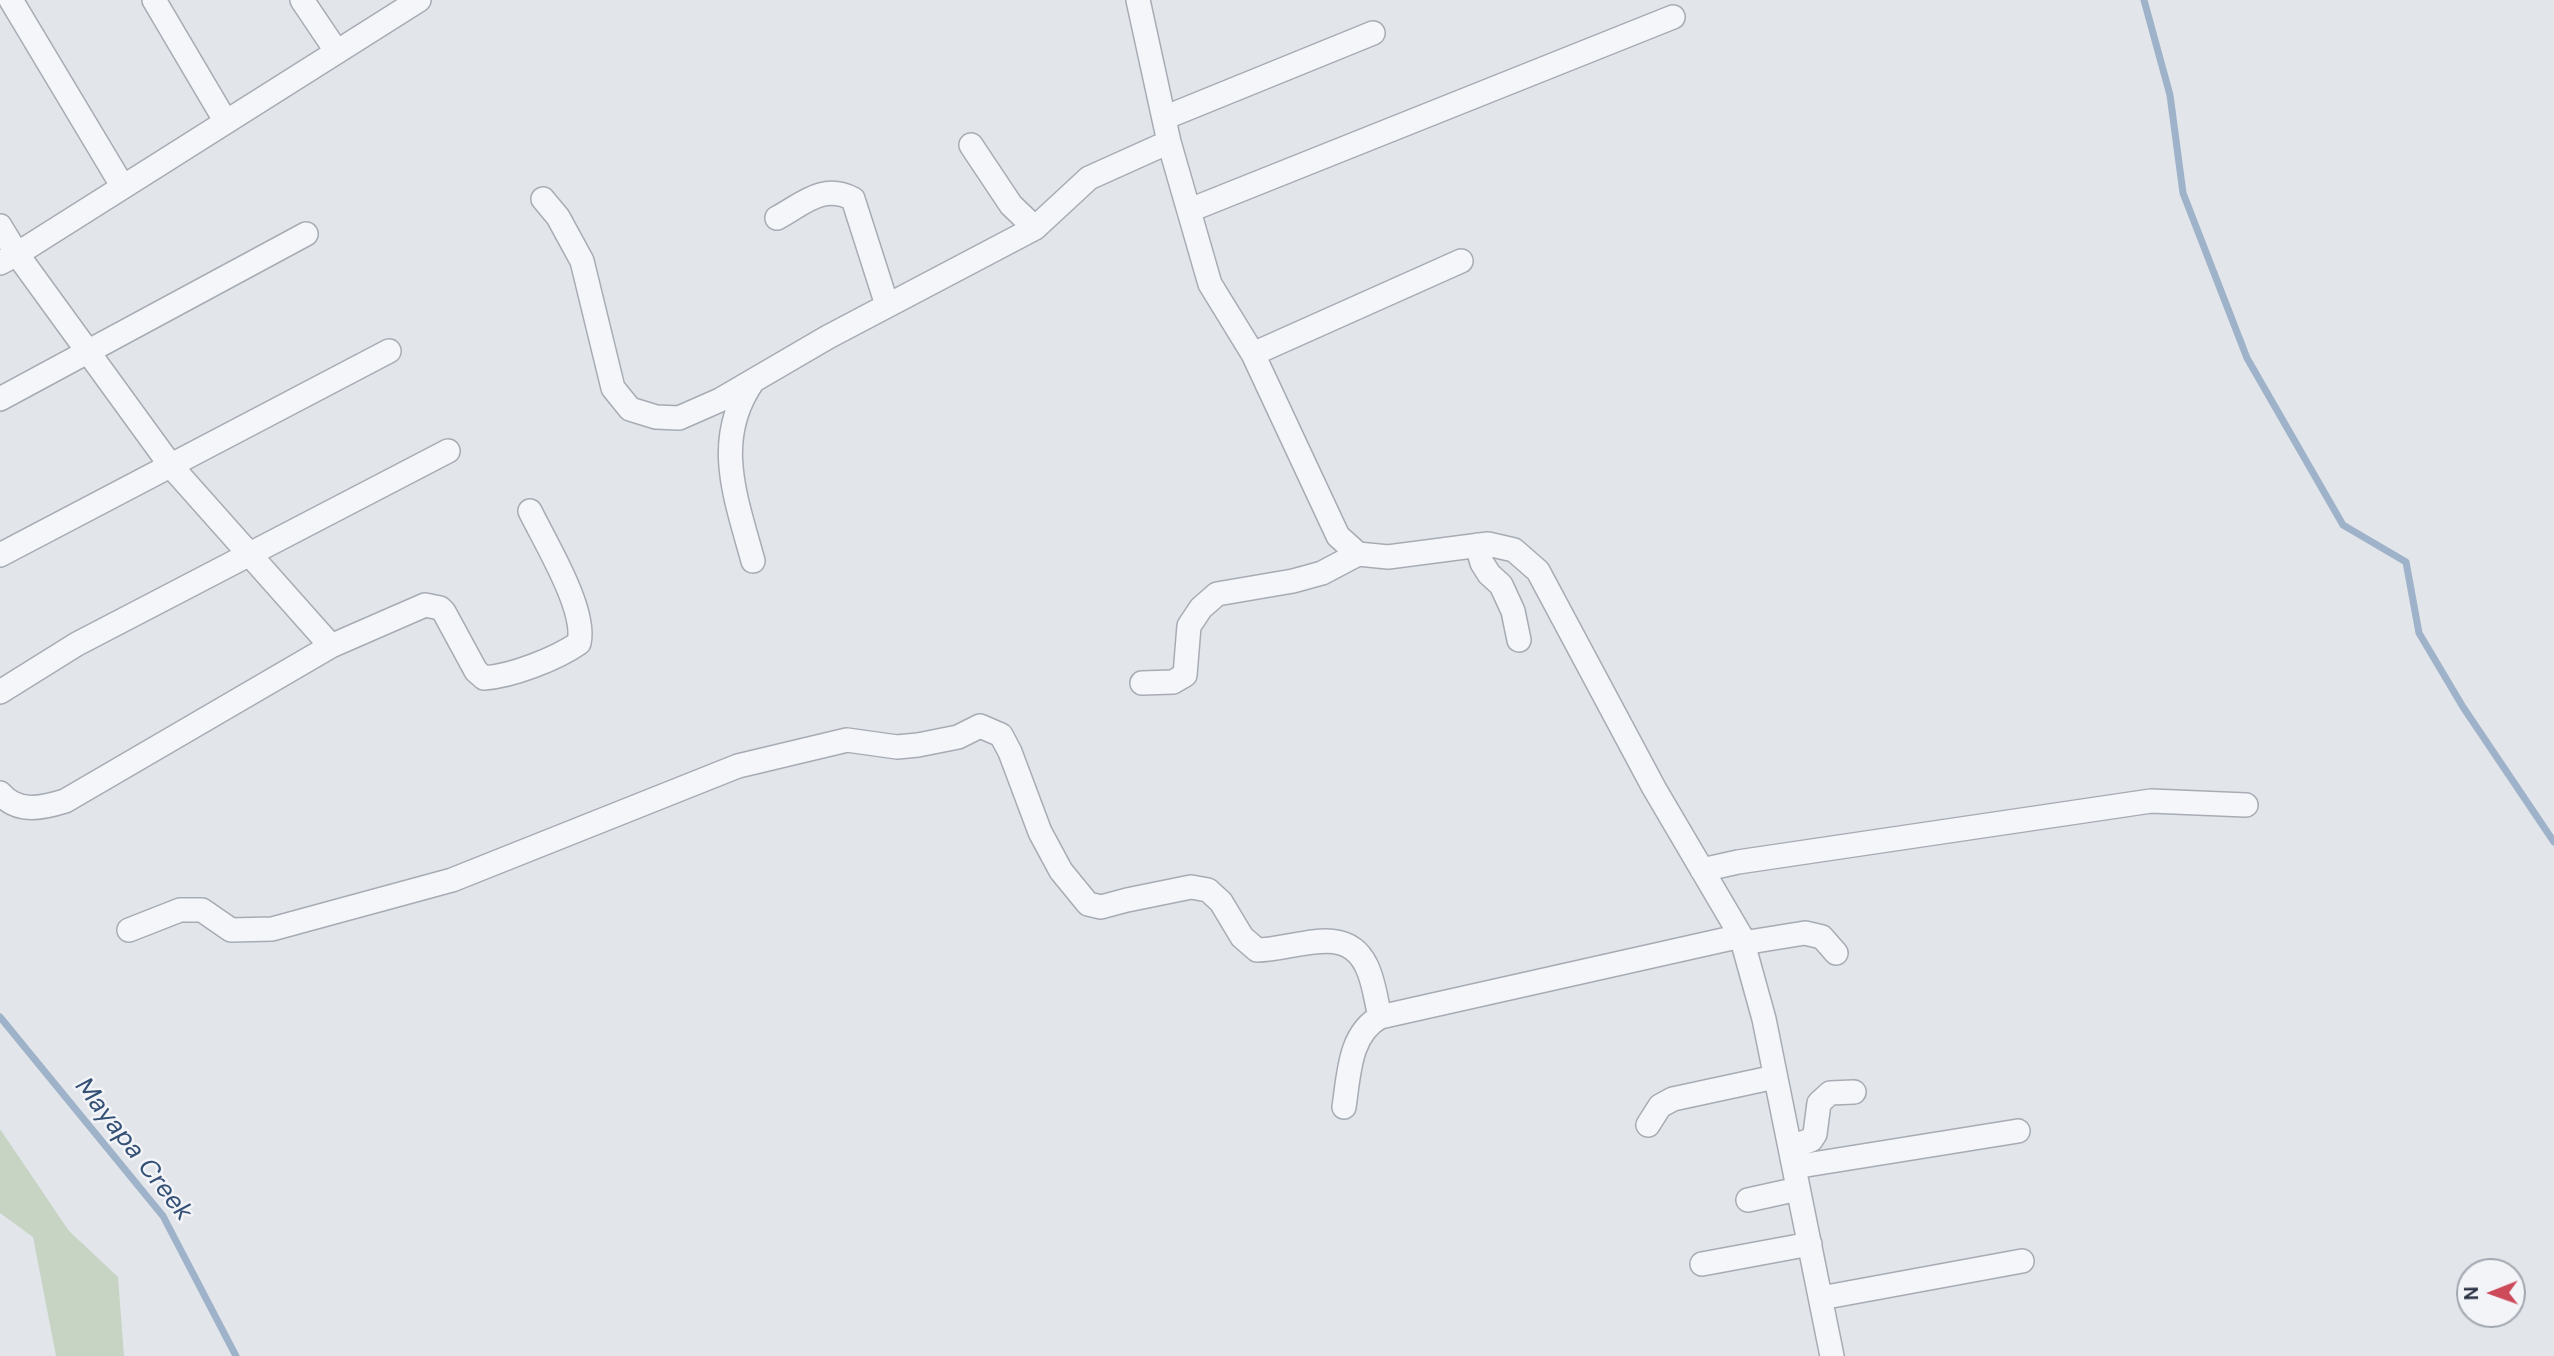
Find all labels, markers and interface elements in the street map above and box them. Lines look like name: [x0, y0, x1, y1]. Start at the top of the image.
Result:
water label: Mayapa Creek: [67, 1072, 199, 1228]
north arrow: [2456, 1258, 2526, 1328]
text: N: [2459, 1286, 2484, 1300]

